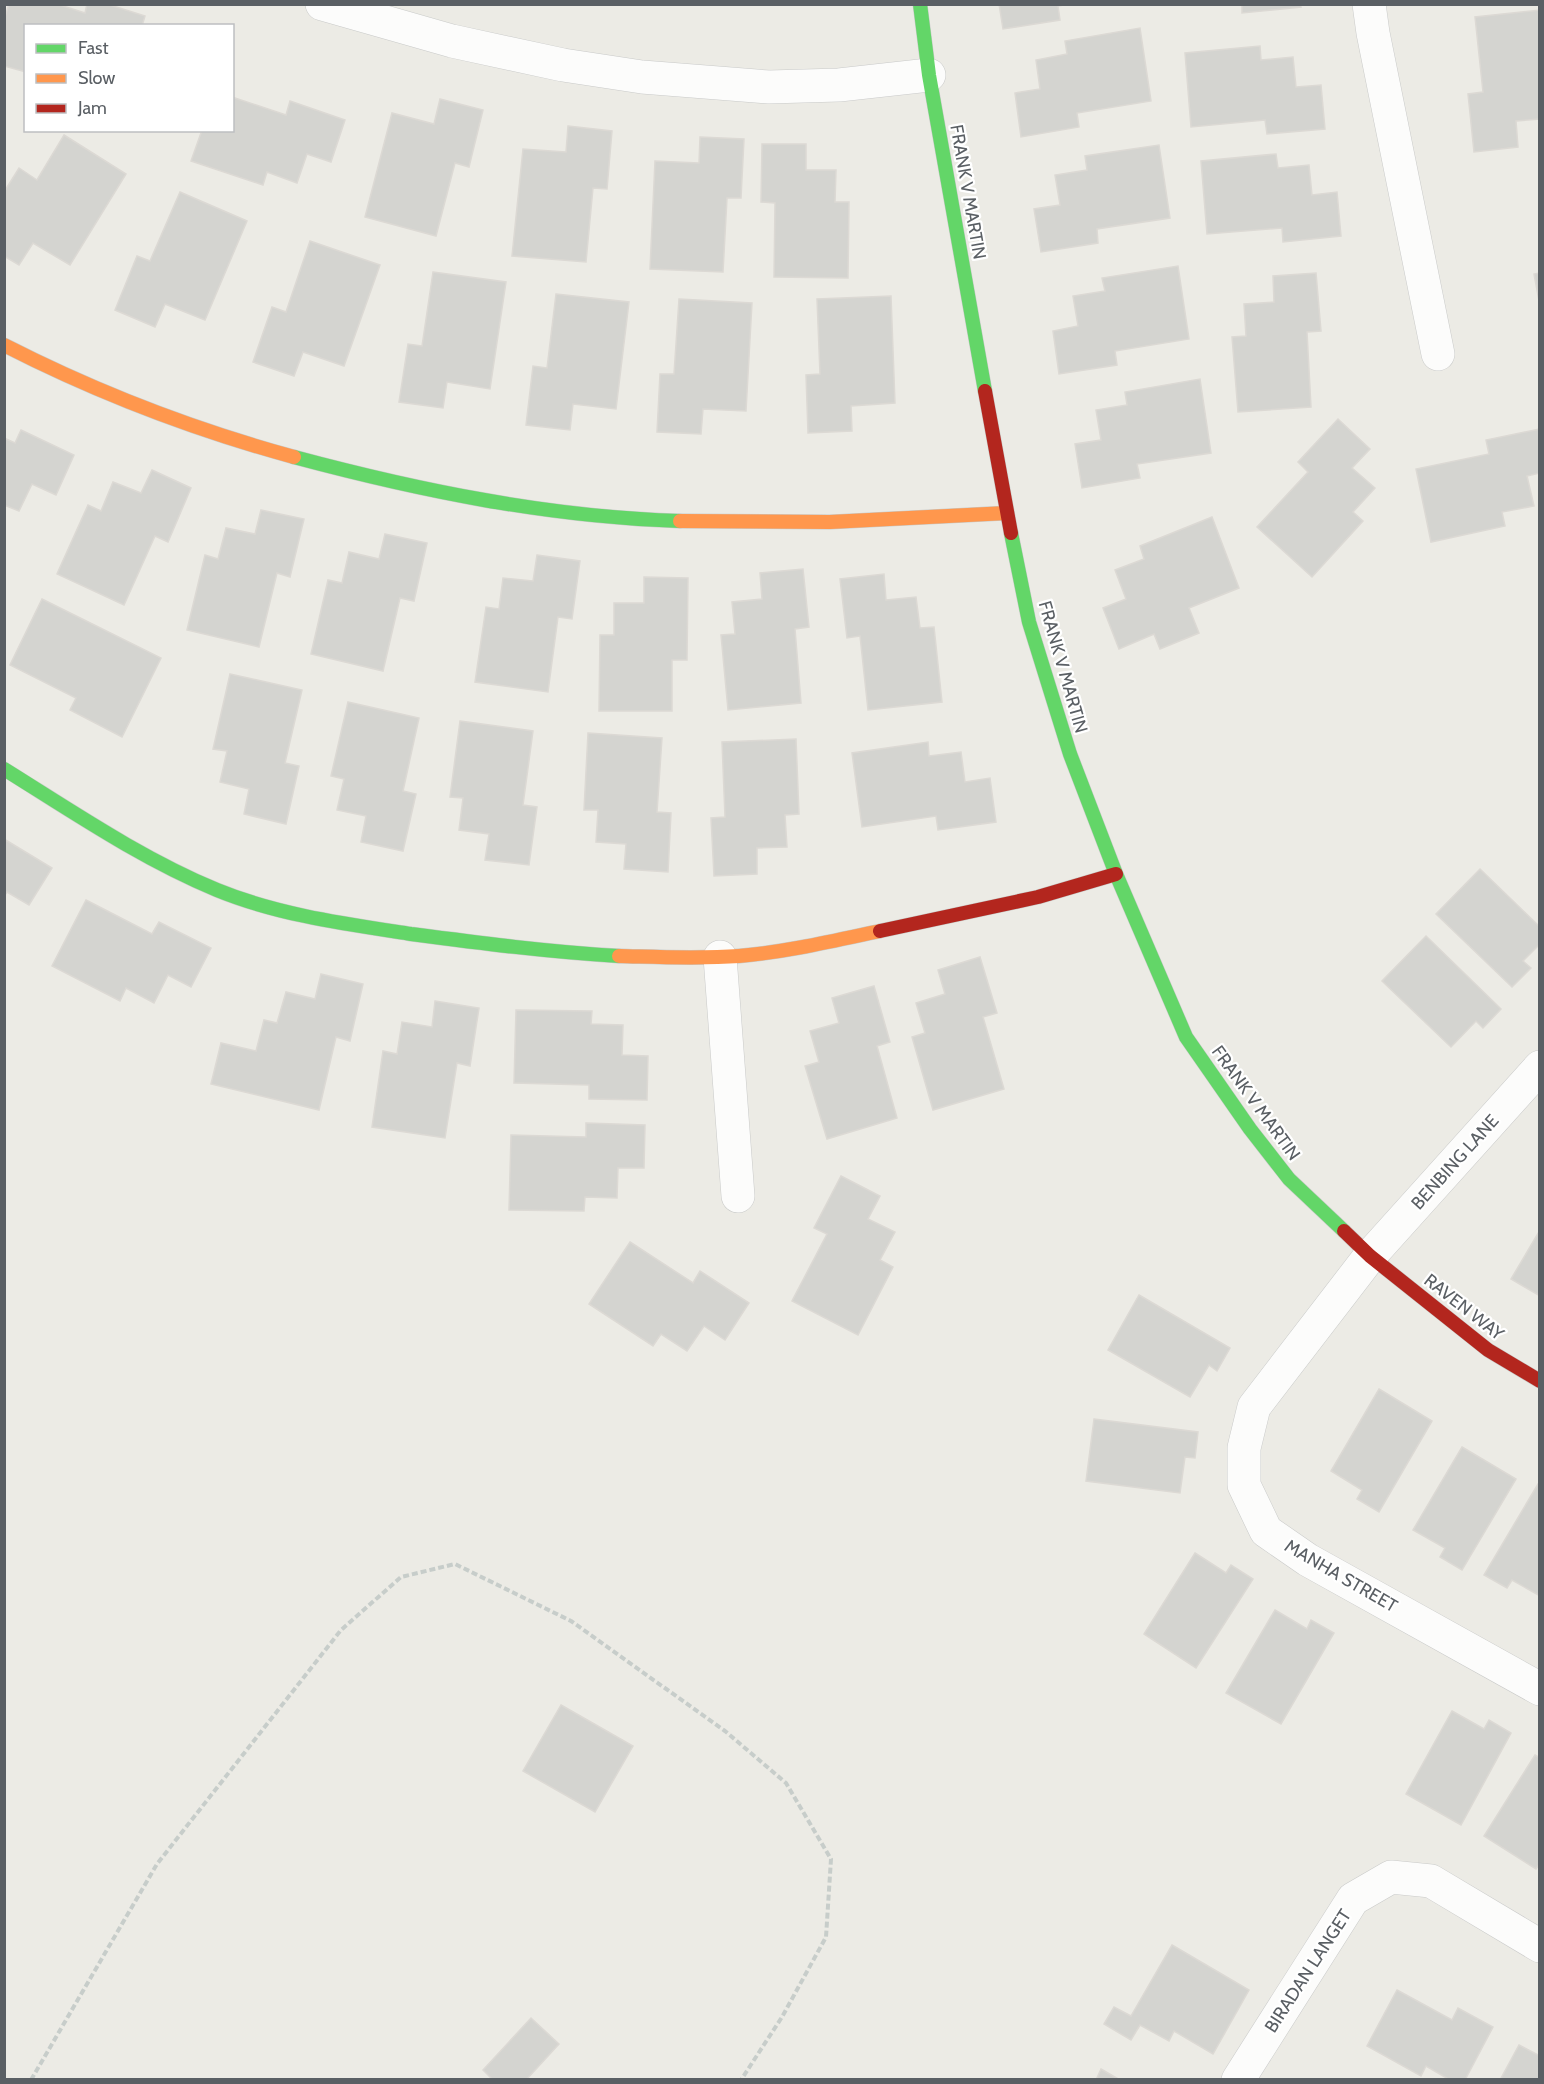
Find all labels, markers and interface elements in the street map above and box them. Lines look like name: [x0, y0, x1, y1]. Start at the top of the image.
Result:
legend: [24, 24, 234, 132]
text: Fast: [78, 37, 109, 59]
text: Slow: [78, 67, 115, 89]
text: Jam: [77, 97, 107, 119]
street label: FRANK V MARTIN: [945, 123, 991, 261]
street label: FRANK V MARTIN: [1034, 598, 1092, 736]
street label: FRANK V MARTIN: [1207, 1041, 1305, 1165]
street label: BENBING LANE: [1407, 1110, 1503, 1214]
street label: RAVEN WAY: [1420, 1269, 1509, 1345]
street label: MANHA STREET: [1281, 1535, 1402, 1617]
street label: BIRADAN LANGET: [1260, 1905, 1356, 2037]

